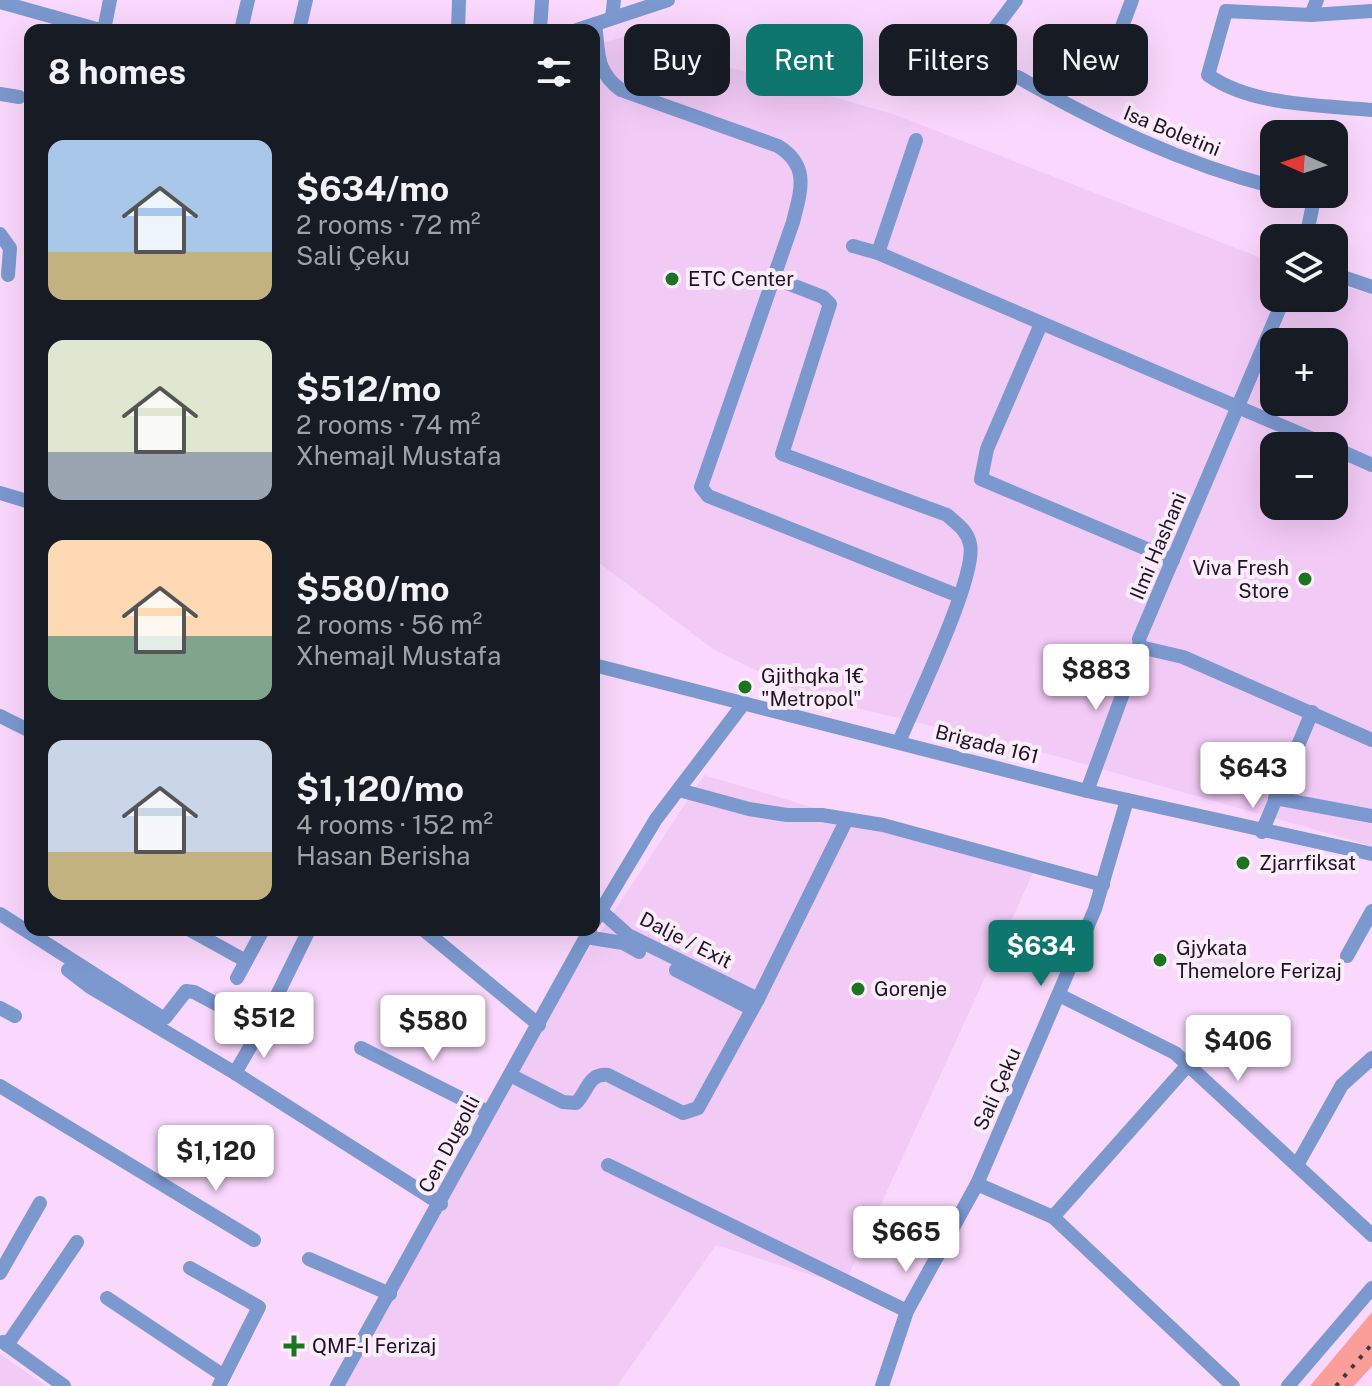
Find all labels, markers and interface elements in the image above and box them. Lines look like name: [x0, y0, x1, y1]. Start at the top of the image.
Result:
chip: Buy: [624, 24, 730, 96]
chip: Rent: [746, 24, 863, 96]
chip: Filters: [879, 24, 1017, 96]
chip: New: [1033, 24, 1148, 96]
icon: filters: [532, 50, 576, 94]
text: 8 homes: [48, 52, 186, 92]
street label: Isa Boletini: [1120, 101, 1224, 161]
north arrow: [1260, 120, 1348, 208]
map controls: [1260, 120, 1348, 520]
text: $634/mo: [296, 169, 449, 209]
icon: home: [112, 172, 208, 268]
text: 2 rooms · 72 m²: [296, 209, 481, 240]
button: layers: [1260, 224, 1348, 312]
text: Sali Çeku: [296, 240, 410, 271]
place label: ETC Center: [688, 267, 794, 291]
marker: ETC Center: [663, 270, 681, 288]
button: +: [1260, 328, 1348, 416]
text: $512/mo: [296, 369, 441, 409]
icon: home: [112, 372, 208, 468]
text: 2 rooms · 74 m²: [296, 409, 481, 440]
button: −: [1260, 432, 1348, 520]
text: Xhemajl Mustafa: [296, 440, 501, 471]
street label: Ilmi Hashani: [1125, 489, 1191, 603]
place label: Viva Fresh Store: [1192, 556, 1289, 603]
text: $580/mo: [296, 569, 450, 609]
marker: Viva Fresh Store: [1296, 570, 1314, 588]
icon: home: [112, 572, 208, 668]
text: 2 rooms · 56 m²: [296, 609, 482, 640]
text: Xhemajl Mustafa: [296, 640, 501, 671]
pin: $883: [1049, 644, 1143, 712]
text: $883: [1061, 654, 1131, 685]
place label: Gjithqka 1€ "Metropol": [761, 664, 864, 711]
marker: Gjithqka 1€ "Metropol": [736, 678, 754, 696]
street label: Brigada 161: [933, 720, 1041, 768]
pin: $643: [1206, 742, 1300, 810]
text: $643: [1218, 752, 1288, 783]
text: $1,120/mo: [296, 769, 464, 809]
icon: home: [112, 772, 208, 868]
text: 4 rooms · 152 m²: [296, 809, 493, 840]
text: Hasan Berisha: [296, 840, 470, 871]
place label: Zjarrfiksat: [1259, 851, 1356, 875]
marker: Zjarrfiksat: [1234, 854, 1252, 872]
street label: Dalje / Exit: [636, 907, 736, 973]
pin: $634: [994, 920, 1088, 988]
text: $634: [1006, 930, 1076, 961]
place label: Gjykata Themelore Ferizaj: [1176, 936, 1342, 983]
marker: Gjykata Themelore Ferizaj: [1151, 951, 1169, 969]
place label: Gorenje: [874, 977, 947, 1001]
marker: Gorenje: [849, 980, 867, 998]
pin: $512: [217, 992, 311, 1060]
pin: $580: [386, 995, 480, 1063]
text: $512: [233, 1002, 295, 1033]
text: $580: [398, 1005, 468, 1036]
pin: $406: [1191, 1015, 1285, 1083]
text: $406: [1204, 1025, 1272, 1056]
street label: Sali Çeku: [968, 1044, 1026, 1134]
street label: Cen Dugolli: [413, 1091, 485, 1197]
pin: $1,120: [151, 1125, 281, 1193]
text: $1,120: [176, 1135, 256, 1166]
pin: $665: [859, 1206, 953, 1274]
text: $665: [871, 1216, 941, 1247]
place label: QMF-I Ferizaj: [312, 1334, 436, 1358]
marker: QMF-I Ferizaj: [283, 1335, 305, 1357]

